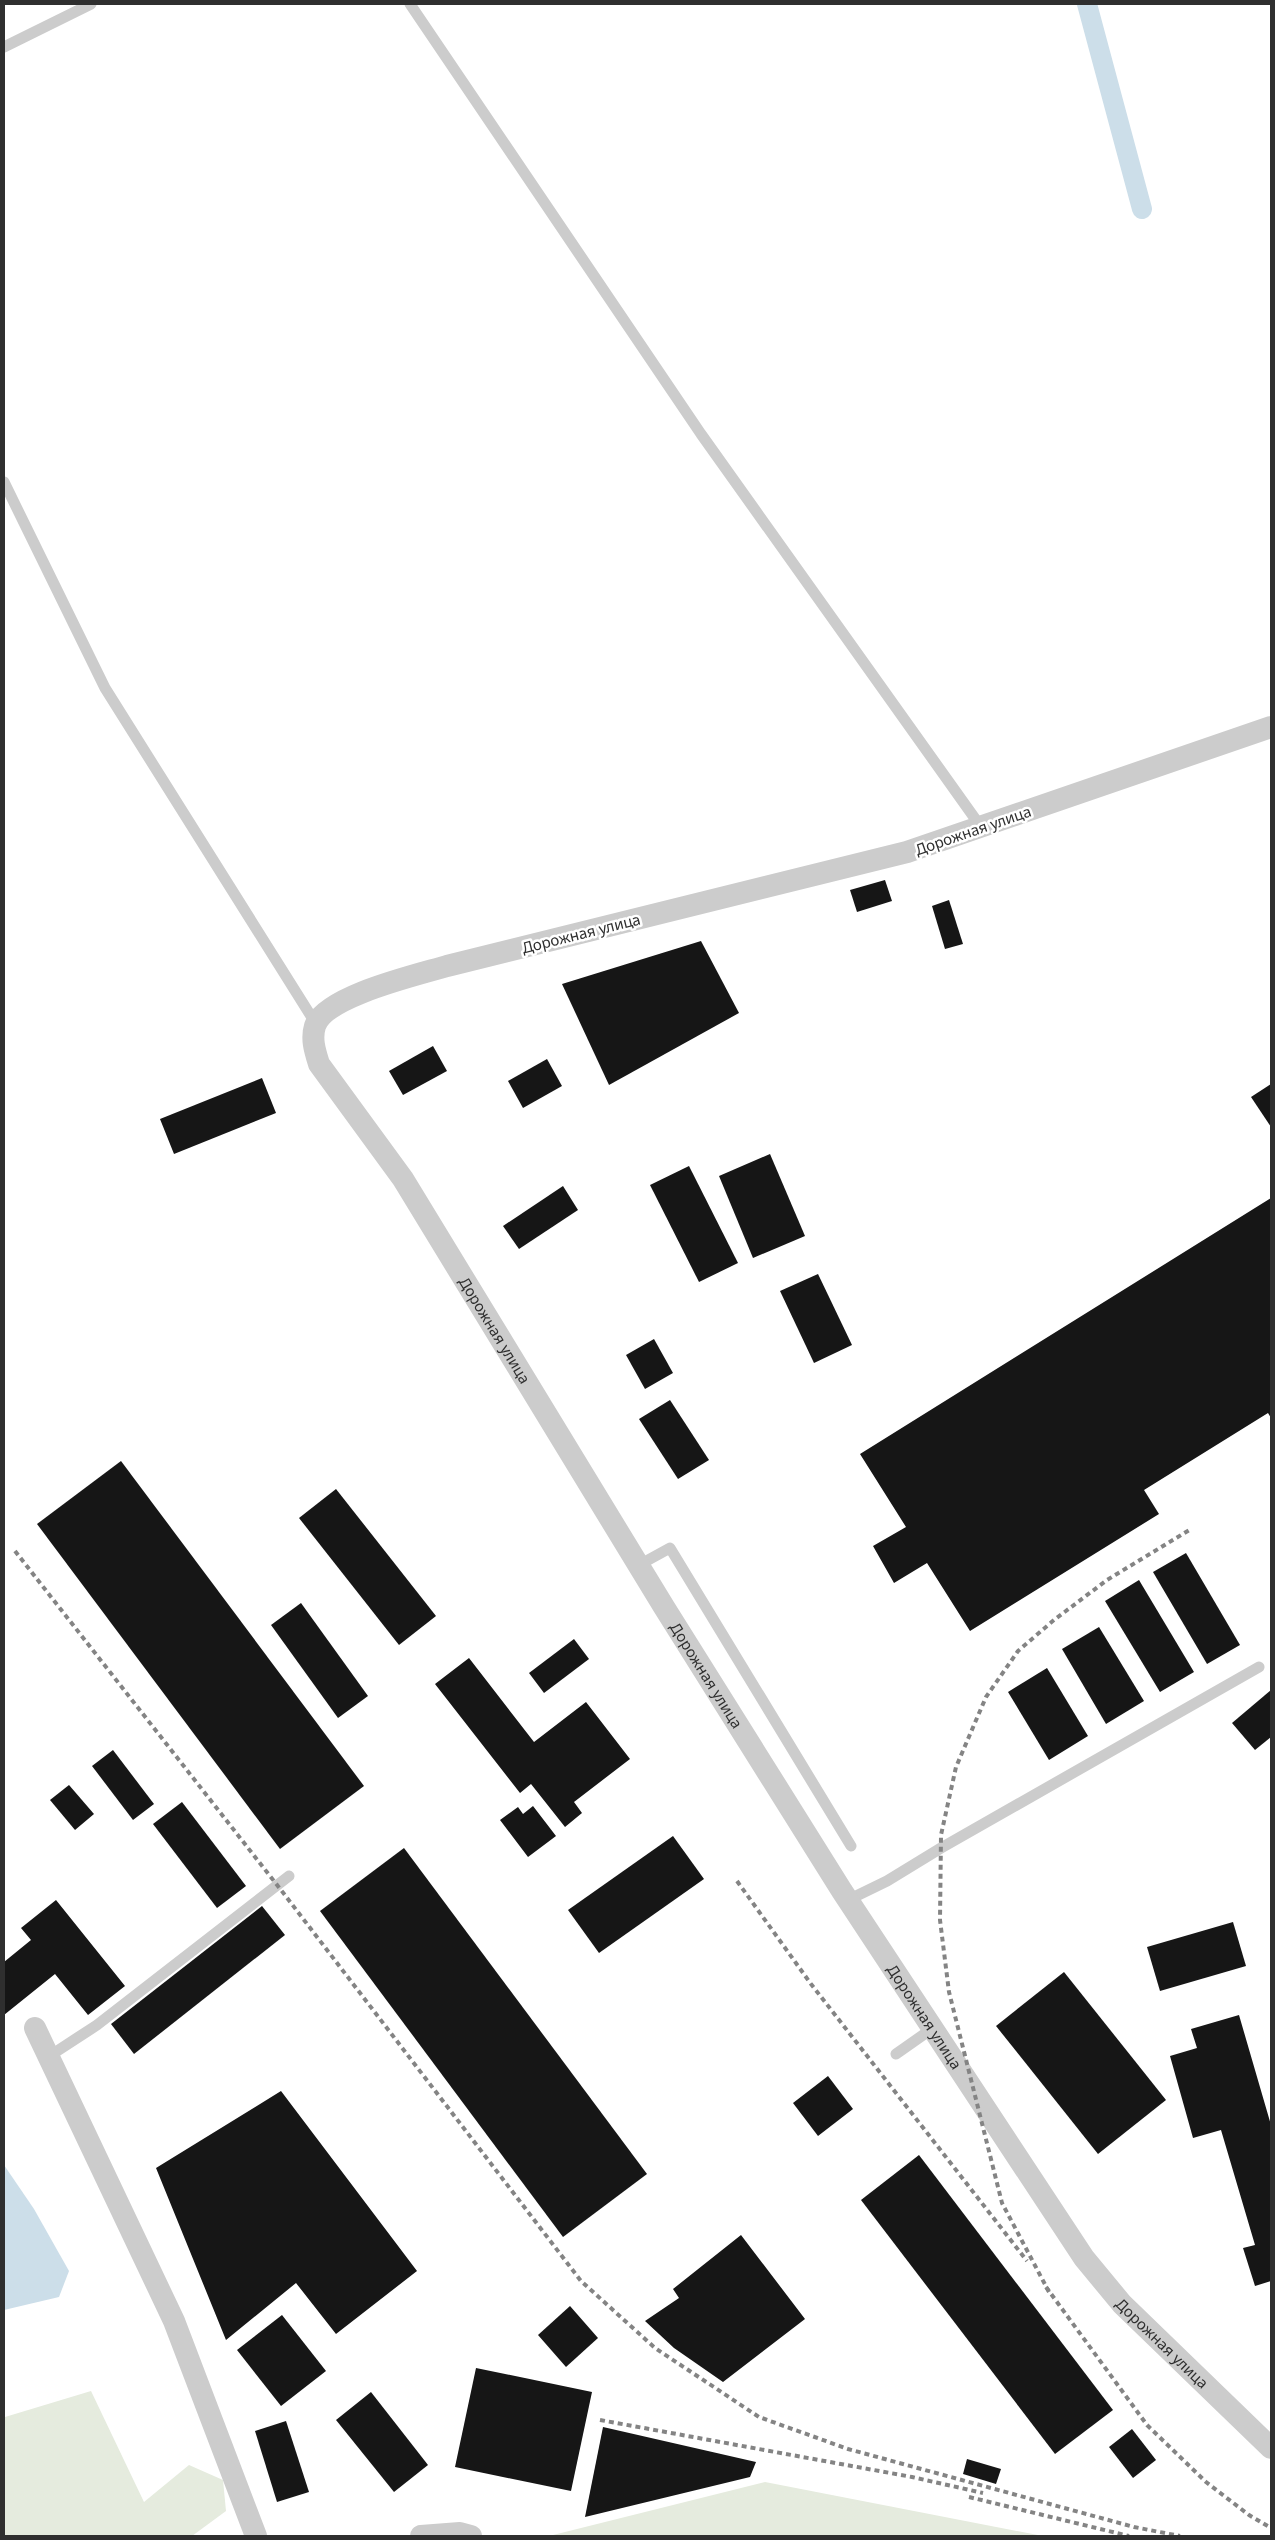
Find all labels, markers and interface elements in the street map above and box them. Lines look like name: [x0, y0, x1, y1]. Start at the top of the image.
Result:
street label: Дорожная улица: [912, 801, 1034, 859]
street label: Дорожная улица: [520, 909, 642, 957]
street label: Дорожная улица: [455, 1273, 535, 1387]
street label: Дорожная улица: [666, 1618, 748, 1732]
street label: Дорожная улица: [883, 1960, 967, 2073]
street label: Дорожная улица: [1112, 2293, 1213, 2392]

